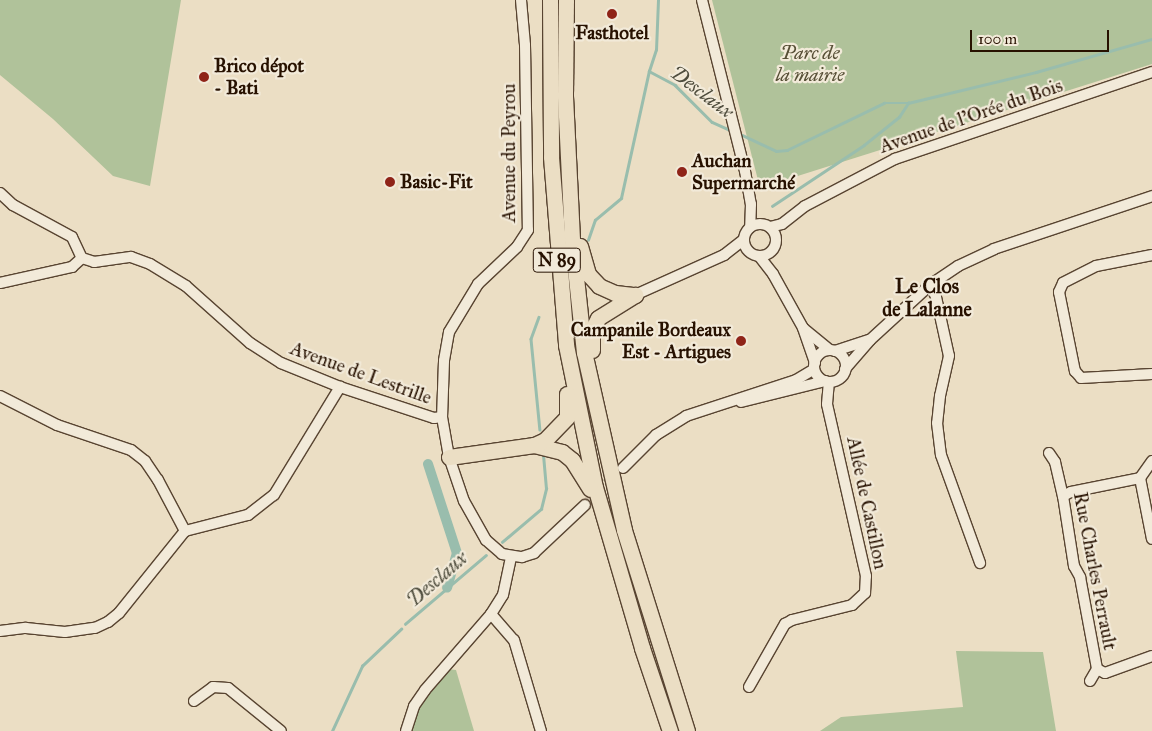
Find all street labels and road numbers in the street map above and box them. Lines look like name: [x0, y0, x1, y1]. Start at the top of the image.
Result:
street label: Avenue de l'Orée du Bois: [876, 74, 1066, 158]
street label: Avenue du Peyrou: [498, 84, 520, 222]
road number: N 89: [532, 244, 582, 276]
street label: Avenue de Lestrille: [287, 337, 435, 409]
street label: Allée de Castillon: [842, 435, 892, 571]
street label: Rue Charles Perrault: [1069, 490, 1121, 652]

